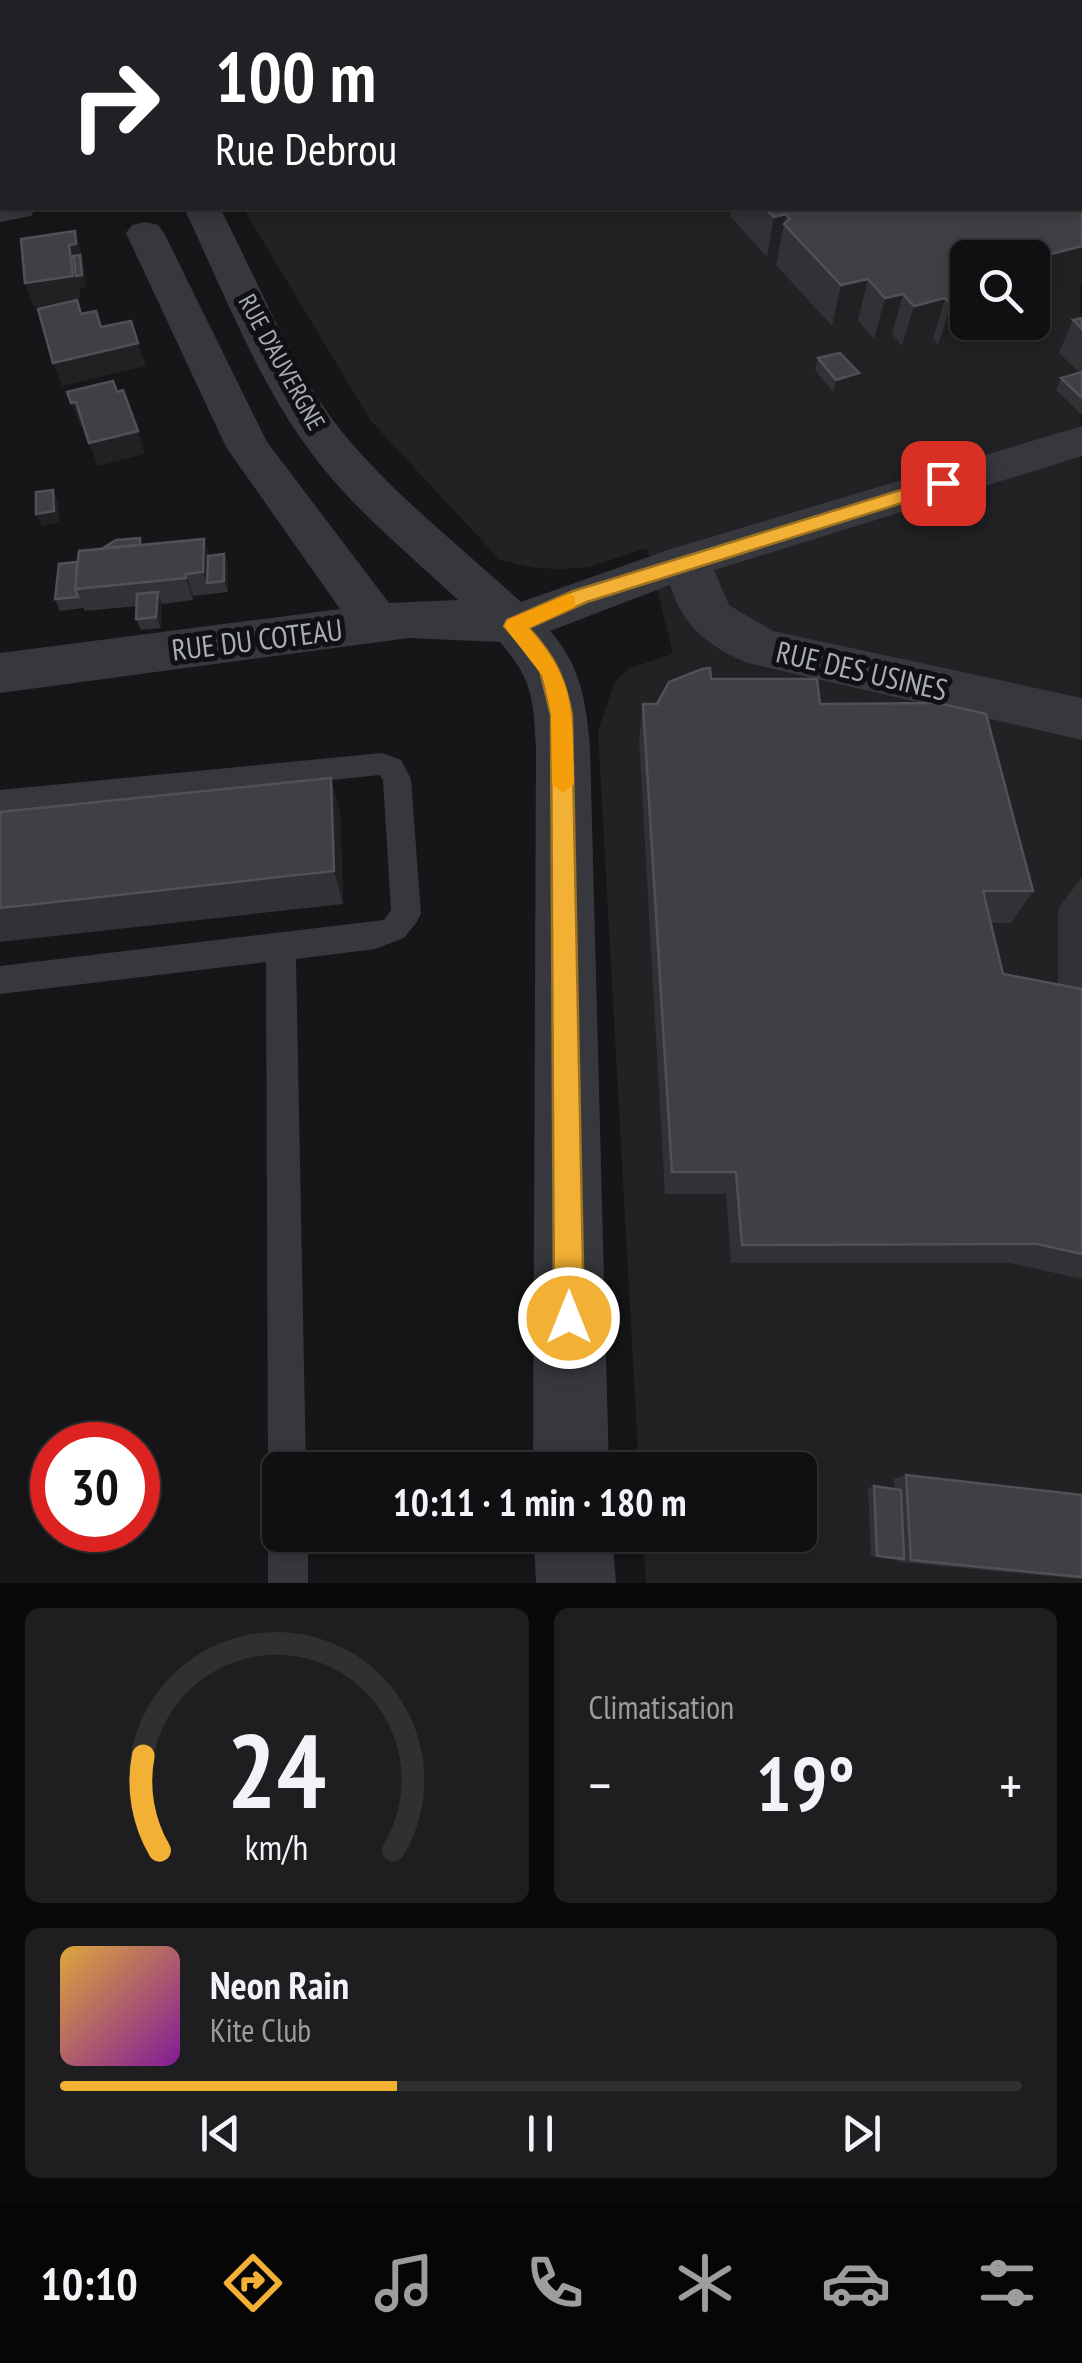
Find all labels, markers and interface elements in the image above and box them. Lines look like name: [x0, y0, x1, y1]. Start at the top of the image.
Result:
text: 100 m: [215, 31, 376, 121]
icon: right: [50, 40, 180, 170]
text: Rue Debrou: [215, 119, 397, 177]
map controls: [950, 240, 1050, 340]
button: search: [950, 240, 1050, 340]
street label: RUE D'AUVERGNE: [232, 288, 332, 436]
pin: [901, 441, 986, 526]
icon: arrive: [916, 456, 971, 511]
street label: RUE DU COTEAU: [169, 609, 345, 669]
street label: RUE DES USINES: [773, 631, 951, 709]
position arrow: [517, 1266, 621, 1370]
speed limit sign: 30: [30, 1422, 160, 1552]
text: 10:11 · 1 min · 180 m: [393, 1477, 686, 1526]
text: Climatisation: [589, 1686, 734, 1728]
text: 24: [227, 1702, 326, 1837]
text: 19°: [756, 1735, 855, 1832]
text: −: [589, 1749, 611, 1820]
text: +: [999, 1749, 1022, 1820]
text: km/h: [245, 1824, 308, 1870]
text: Neon Rain: [210, 1960, 349, 2009]
text: Kite Club: [210, 2009, 311, 2051]
icon: previous: [193, 2106, 248, 2161]
icon: pause: [513, 2106, 568, 2161]
icon: next: [834, 2106, 889, 2161]
icon: directions: [218, 2248, 288, 2318]
icon: music: [369, 2248, 439, 2318]
icon: phone: [520, 2248, 590, 2318]
icon: climate: [670, 2248, 740, 2318]
icon: car: [821, 2248, 891, 2318]
icon: filters: [972, 2248, 1042, 2318]
text: 10:10: [40, 2254, 138, 2312]

